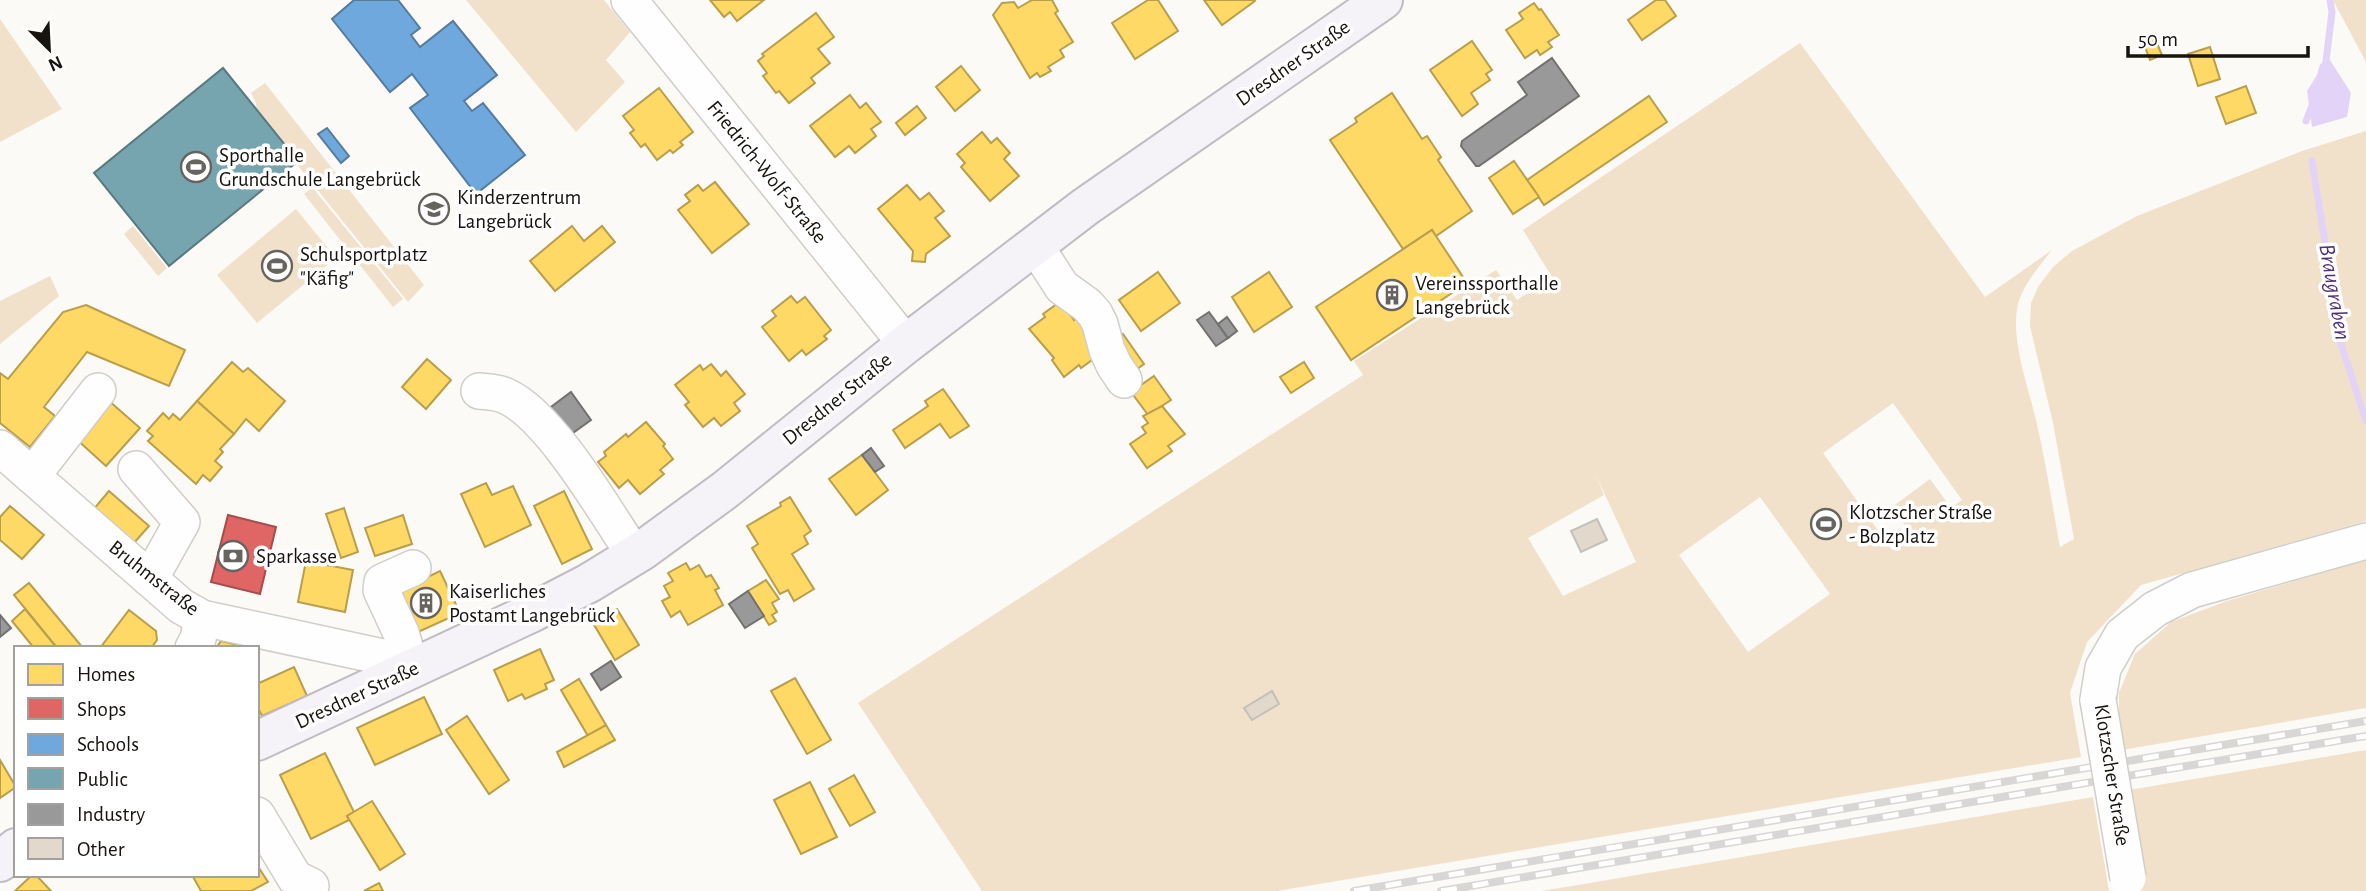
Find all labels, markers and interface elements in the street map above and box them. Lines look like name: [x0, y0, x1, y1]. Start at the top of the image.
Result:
north arrow: [14, 14, 84, 84]
scale bar: [2128, 14, 2308, 58]
street label: Dresdner Straße: [1232, 16, 1354, 110]
text: 50 m: [2138, 29, 2178, 50]
text: N: [45, 52, 65, 75]
street label: Friedrich-Wolf-Straße: [703, 97, 831, 247]
place label: Sporthalle Grundschule Langebrück: [219, 145, 421, 190]
sports icon: Sporthalle Grundschule Langebrück: [179, 150, 213, 184]
place label: Kinderzentrum Langebrück: [457, 187, 581, 232]
school or university icon: Kinderzentrum Langebrück: [417, 192, 451, 226]
water label: Braugraben: [2314, 242, 2354, 342]
place label: Schulsportplatz "Käfig": [300, 244, 427, 289]
sports icon: Schulsportplatz "Käfig": [260, 249, 294, 283]
place label: Vereinssporthalle Langebrück: [1415, 273, 1558, 318]
building icon: Vereinssporthalle Langebrück: [1375, 278, 1409, 312]
street label: Dresdner Straße: [778, 349, 896, 449]
place label: Klotzscher Straße - Bolzplatz: [1849, 502, 1992, 547]
sports icon: Klotzscher Straße - Bolzplatz: [1809, 507, 1843, 541]
street label: Bruhmstraße: [105, 536, 203, 620]
bank icon: Sparkasse: [216, 539, 250, 573]
place label: Sparkasse: [256, 546, 337, 567]
place label: Kaiserliches Postamt Langebrück: [449, 581, 615, 626]
building icon: Kaiserliches Postamt Langebrück: [409, 586, 443, 620]
legend: [14, 646, 259, 877]
street label: Dresdner Straße: [292, 657, 422, 733]
text: Homes: [77, 664, 135, 685]
text: Shops: [77, 699, 126, 720]
street label: Klotzscher Straße: [2090, 703, 2134, 847]
text: Schools: [77, 734, 139, 755]
text: Public: [77, 769, 127, 790]
text: Industry: [77, 804, 145, 825]
text: Other: [77, 839, 125, 860]

